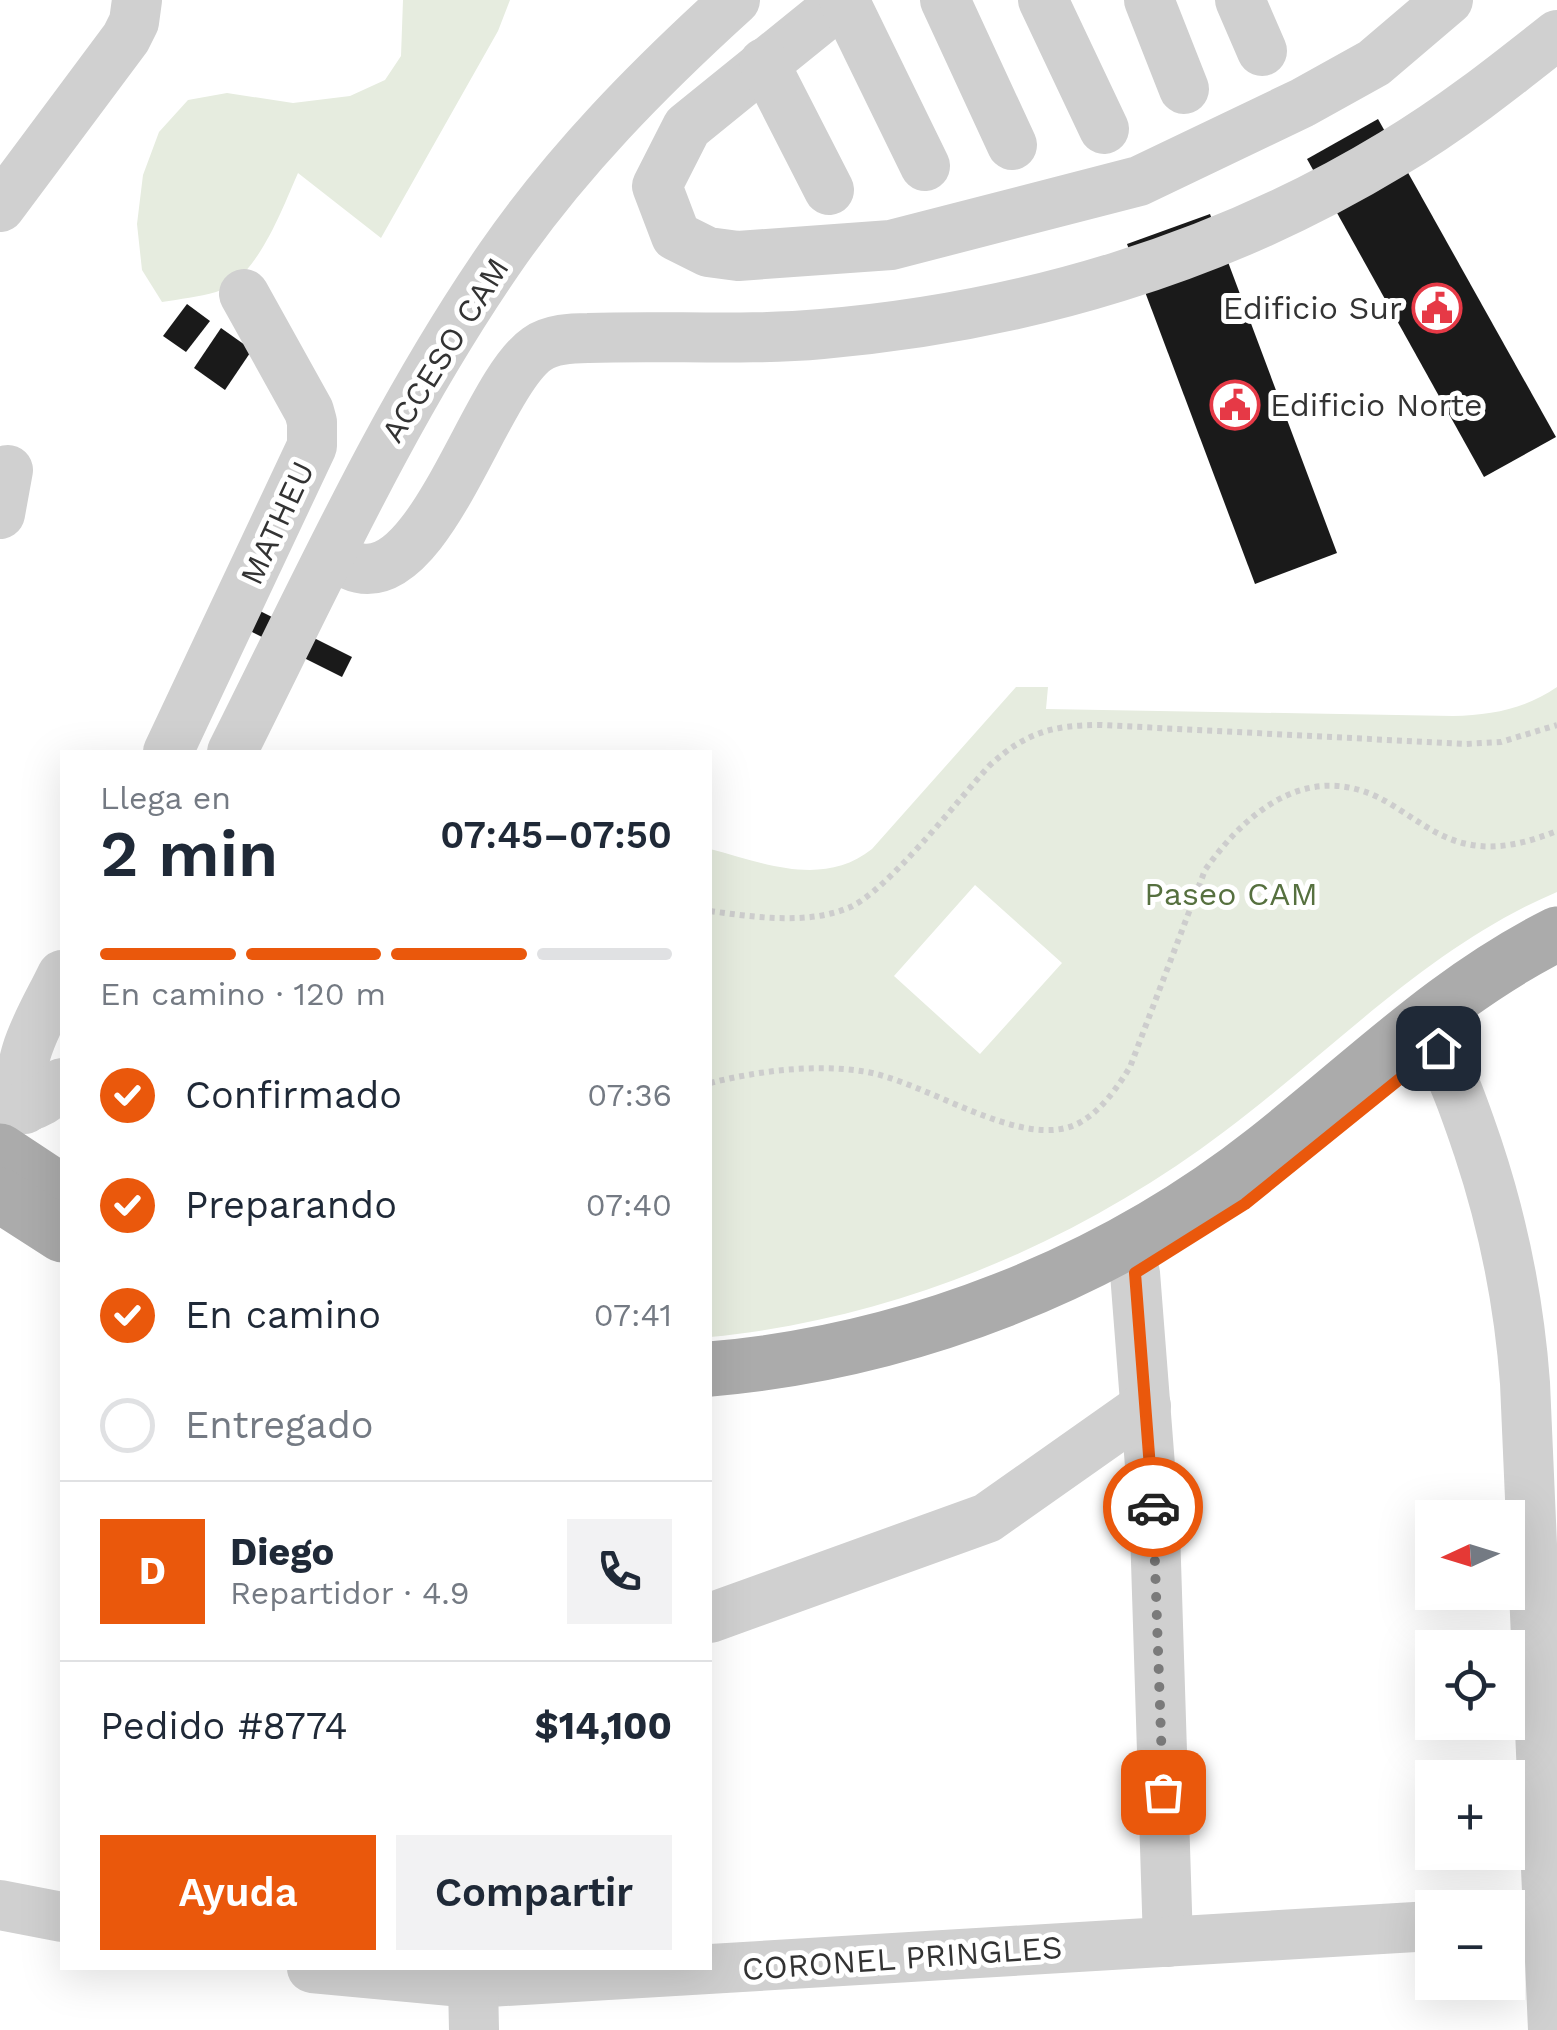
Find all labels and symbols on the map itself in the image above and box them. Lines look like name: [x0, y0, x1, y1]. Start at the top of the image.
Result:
street label: ACCESO CAM: [373, 251, 517, 449]
public building icon: Edificio Sur: [1411, 282, 1463, 334]
place label: Edificio Sur: [1223, 289, 1402, 327]
public building icon: Edificio Norte: [1209, 379, 1261, 431]
place label: Edificio Norte: [1270, 386, 1482, 424]
street label: MATHEU: [232, 455, 322, 591]
park label: Paseo CAM: [1144, 875, 1318, 913]
pin: [1396, 1006, 1481, 1091]
courier: [1103, 1457, 1203, 1557]
north arrow: [1415, 1500, 1525, 1610]
pin: [1121, 1750, 1206, 1835]
street label: CORONEL PRINGLES: [741, 1928, 1063, 1988]

